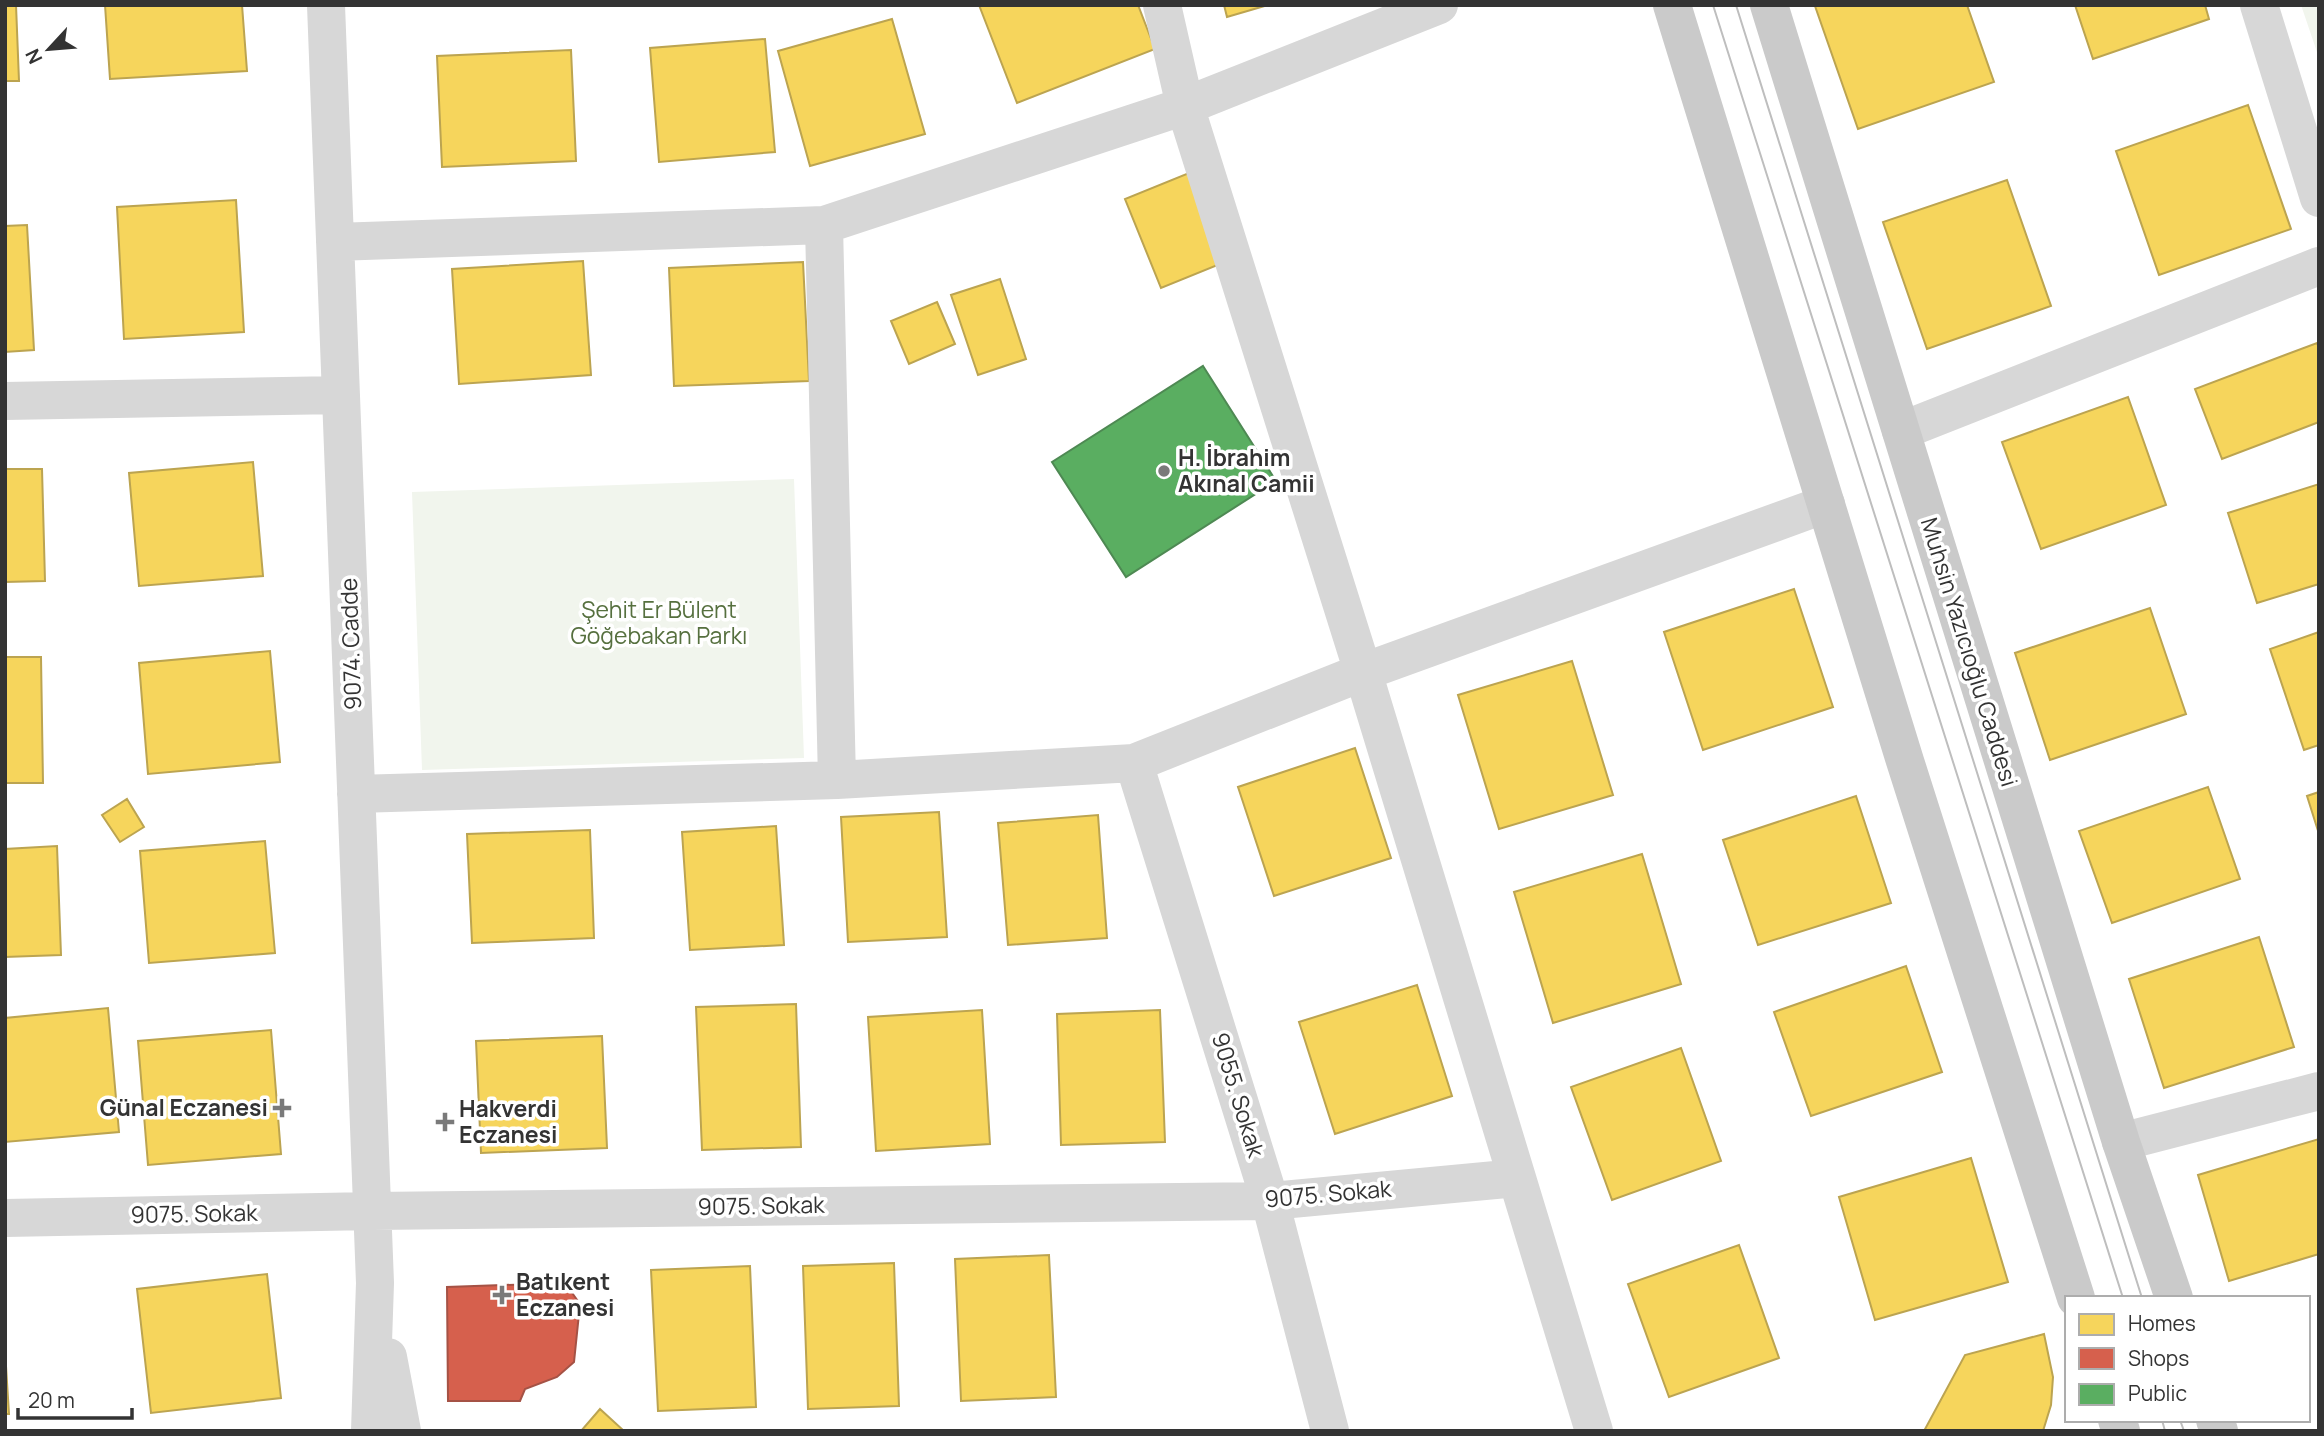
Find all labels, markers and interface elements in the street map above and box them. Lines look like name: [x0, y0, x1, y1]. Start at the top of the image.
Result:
north arrow: [14, 14, 84, 84]
text: N: [19, 45, 48, 68]
place label: H. İbrahim Akınal Camii: [1178, 441, 1315, 499]
marker: H. İbrahim Akınal Camii: [1156, 463, 1172, 479]
street label: Muhsin Yazıcıoğlu Caddesi: [1914, 513, 2026, 790]
street label: 9074. Cadde: [332, 577, 368, 711]
park label: Şehit Er Bülent Göğebakan Parkı: [571, 593, 747, 651]
street label: 9055. Sokak: [1205, 1028, 1273, 1161]
place label: Günal Eczanesi: [100, 1091, 268, 1123]
place label: Hakverdi Eczanesi: [459, 1092, 557, 1150]
marker: Günal Eczanesi: [274, 1100, 290, 1116]
marker: Hakverdi Eczanesi: [437, 1114, 453, 1130]
street label: 9075. Sokak: [1263, 1171, 1393, 1214]
street label: 9075. Sokak: [697, 1188, 825, 1222]
street label: 9075. Sokak: [130, 1196, 258, 1230]
place label: Batıkent Eczanesi: [516, 1265, 614, 1323]
marker: Batıkent Eczanesi: [494, 1287, 510, 1303]
legend: [2065, 1296, 2310, 1422]
text: Homes: [2128, 1309, 2196, 1337]
text: Shops: [2128, 1344, 2189, 1372]
scale bar: [18, 1376, 131, 1420]
text: Public: [2128, 1379, 2187, 1407]
text: 20 m: [28, 1386, 75, 1414]

